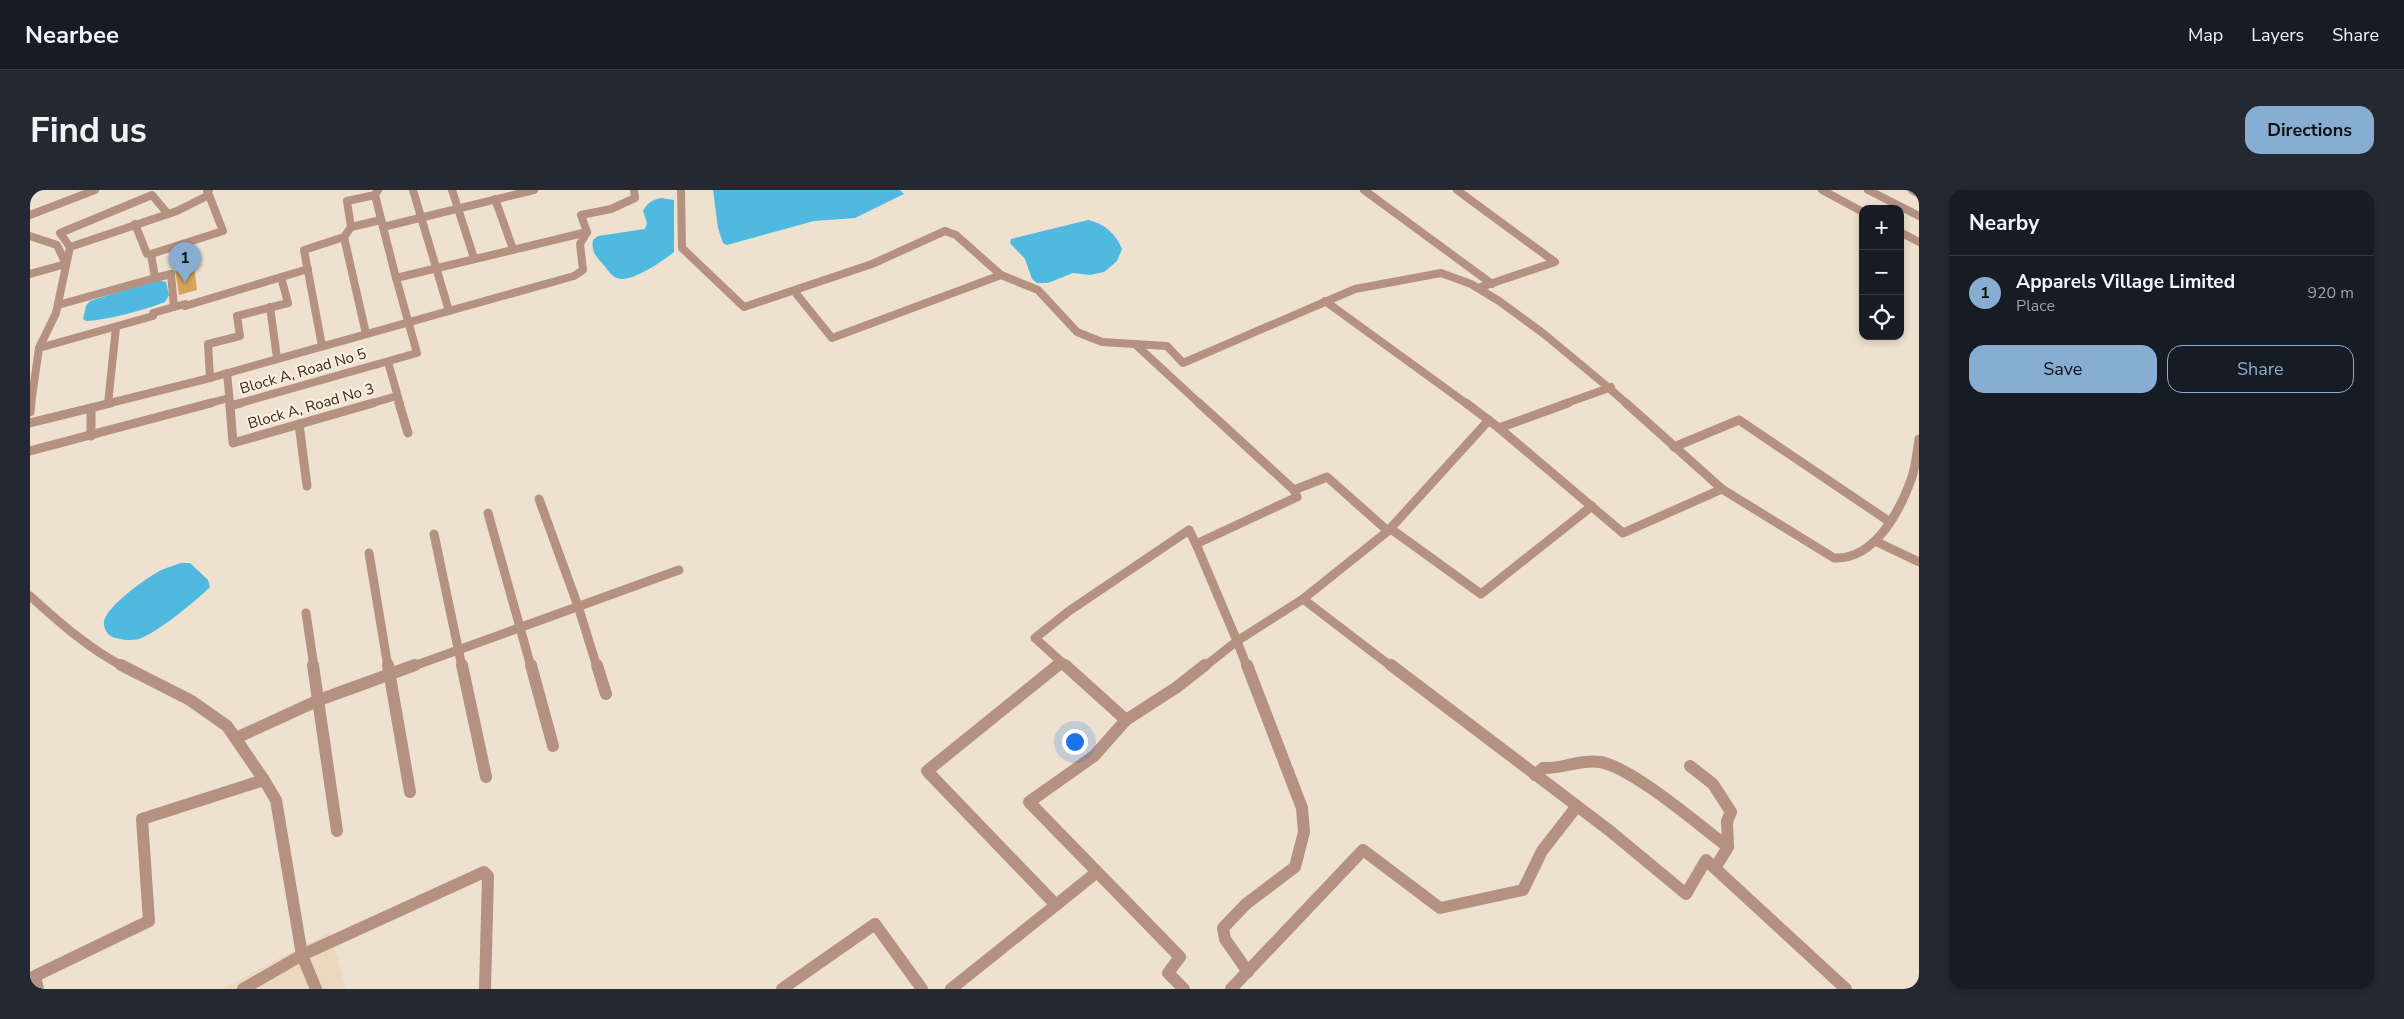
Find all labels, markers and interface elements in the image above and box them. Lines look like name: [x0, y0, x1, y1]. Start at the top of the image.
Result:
text: Nearbee: [25, 19, 119, 51]
text: Map: [2188, 23, 2223, 47]
text: Layers: [2251, 23, 2304, 47]
text: Share: [2332, 23, 2379, 47]
button: Directions: [2245, 106, 2374, 154]
text: Find us: [30, 107, 147, 154]
map controls: [1859, 205, 1904, 340]
button: +: [1859, 205, 1904, 250]
text: Nearby: [1969, 209, 2039, 237]
pin: 1: [169, 242, 201, 283]
button: −: [1859, 250, 1904, 295]
text: Apparels Village Limited: [2016, 269, 2235, 295]
text: 1: [1980, 282, 1990, 304]
text: 920 m: [2307, 282, 2354, 304]
button: locate: [1859, 295, 1904, 340]
text: Place: [2016, 295, 2055, 317]
street label: Block A, Road No 5: [237, 343, 369, 399]
button: Save: [1969, 345, 2157, 393]
button: Share: [2167, 345, 2354, 393]
street label: Block A, Road No 3: [245, 378, 377, 434]
your location: [1062, 729, 1088, 755]

